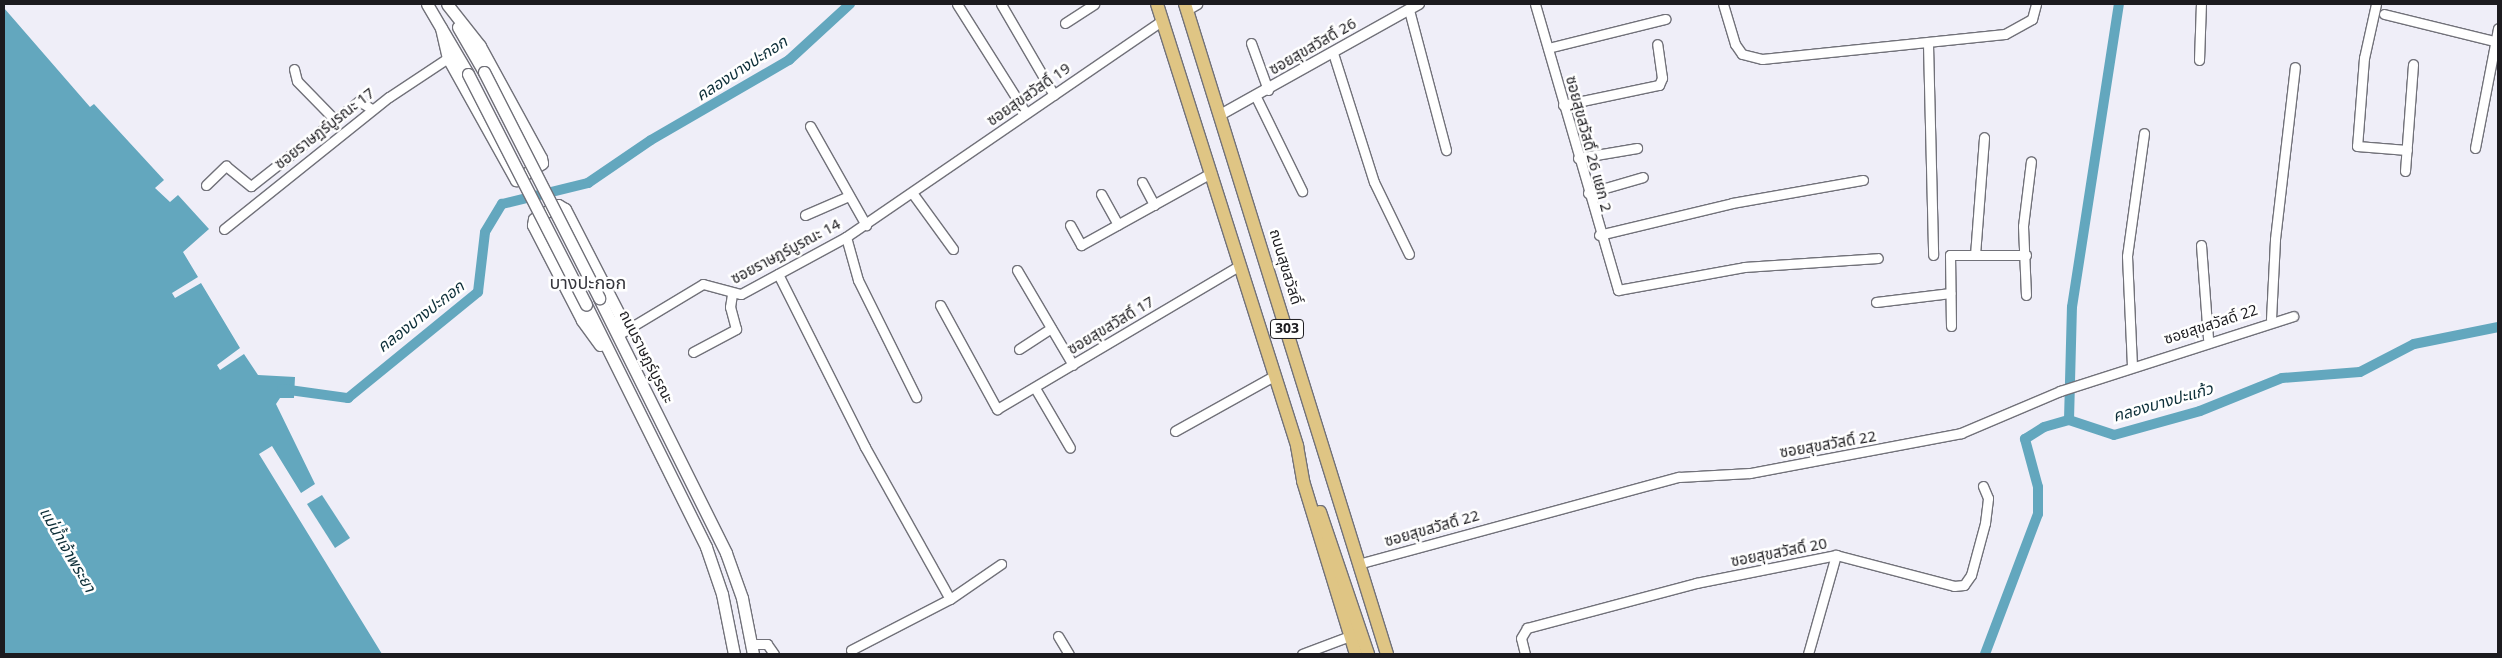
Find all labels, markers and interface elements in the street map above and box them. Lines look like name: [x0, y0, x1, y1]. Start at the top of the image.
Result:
street label: ซอยสุขสวัสดิ์ 26: [1266, 15, 1360, 79]
water label: คลองบางปะกอก: [693, 32, 791, 106]
street label: ซอยสุขสวัสดิ์ 19: [984, 60, 1074, 130]
street label: ซอยสุขสวัสดิ์ 26 แยก 2: [1561, 74, 1615, 214]
street label: ซอยราษฎร์บูรณะ 17: [272, 85, 378, 173]
street label: ซอยราษฎร์บูรณะ 14: [728, 216, 844, 288]
street label: ถนนสุขสวัสดิ์: [1265, 227, 1305, 307]
district label: บางปะกอก: [550, 273, 626, 295]
water label: คลองบางปะกอก: [374, 277, 468, 357]
street label: ซอยสุขสวัสดิ์ 17: [1065, 293, 1157, 359]
street label: ซอยสุขสวัสดิ์ 22: [2162, 301, 2260, 349]
street label: ถนนราษฎร์บูรณะ: [615, 308, 677, 406]
road number: 303: [1270, 318, 1304, 340]
water label: คลองบางปะแก้ว: [2111, 380, 2215, 426]
street label: ซอยสุขสวัสดิ์ 22: [1778, 428, 1878, 462]
water label: แม่น้ำเจ้าพระยา: [35, 504, 99, 596]
street label: ซอยสุขสวัสดิ์ 22: [1383, 507, 1481, 551]
street label: ซอยสุขสวัสดิ์ 20: [1729, 535, 1829, 571]

